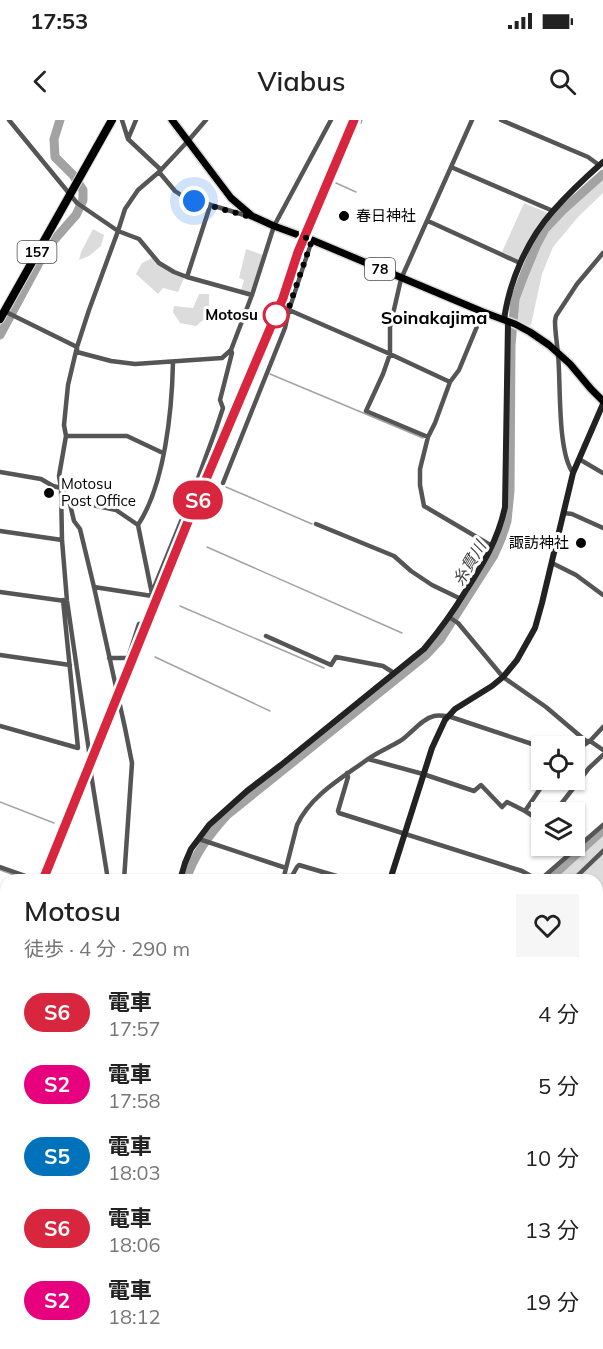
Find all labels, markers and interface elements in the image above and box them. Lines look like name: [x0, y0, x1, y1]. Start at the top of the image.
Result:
text: 17:53: [30, 7, 88, 35]
text: Viabus: [258, 64, 346, 98]
icon: back: [24, 65, 57, 98]
icon: search: [546, 65, 579, 98]
your location: [179, 186, 209, 216]
place label: 春日神社: [356, 206, 416, 225]
marker: 春日神社: [337, 209, 351, 223]
road number: 157: [18, 241, 57, 263]
road number: 78: [365, 258, 395, 280]
marker: Motosu: [263, 302, 289, 328]
place label: Motosu: [205, 305, 258, 324]
district label: Soinakajima: [381, 306, 487, 329]
place label: Motosu Post Office: [61, 474, 136, 510]
line badge: S6: [171, 480, 225, 520]
marker: Motosu Post Office: [42, 486, 56, 500]
text: S6: [185, 487, 211, 513]
place label: 諏訪神社: [509, 533, 569, 552]
water label: 糸貫川: [448, 536, 491, 589]
marker: 諏訪神社: [574, 536, 588, 550]
map controls: [531, 736, 585, 856]
button: locate: [531, 736, 585, 790]
button: layers: [531, 802, 585, 856]
text: Motosu: [24, 893, 121, 928]
button: heart: [516, 894, 579, 957]
text: 徒歩 · 4 分 · 290 m: [24, 936, 190, 961]
text: 電車: [108, 988, 152, 1016]
text: S6: [44, 999, 70, 1025]
text: 4 分: [538, 1000, 579, 1028]
text: 17:57: [108, 1016, 161, 1041]
text: 電車: [108, 1060, 152, 1088]
text: S2: [44, 1071, 70, 1097]
text: 5 分: [538, 1072, 579, 1100]
text: 17:58: [108, 1088, 161, 1113]
text: 電車: [108, 1132, 152, 1160]
text: S5: [44, 1143, 70, 1169]
text: 10 分: [525, 1144, 579, 1172]
text: 18:03: [108, 1160, 161, 1185]
text: 電車: [108, 1204, 152, 1232]
text: S6: [44, 1215, 70, 1241]
text: 13 分: [525, 1216, 579, 1244]
text: 18:06: [108, 1232, 161, 1257]
text: 電車: [108, 1276, 152, 1304]
text: S2: [44, 1287, 70, 1313]
text: 19 分: [525, 1288, 579, 1316]
text: 18:12: [108, 1304, 161, 1329]

